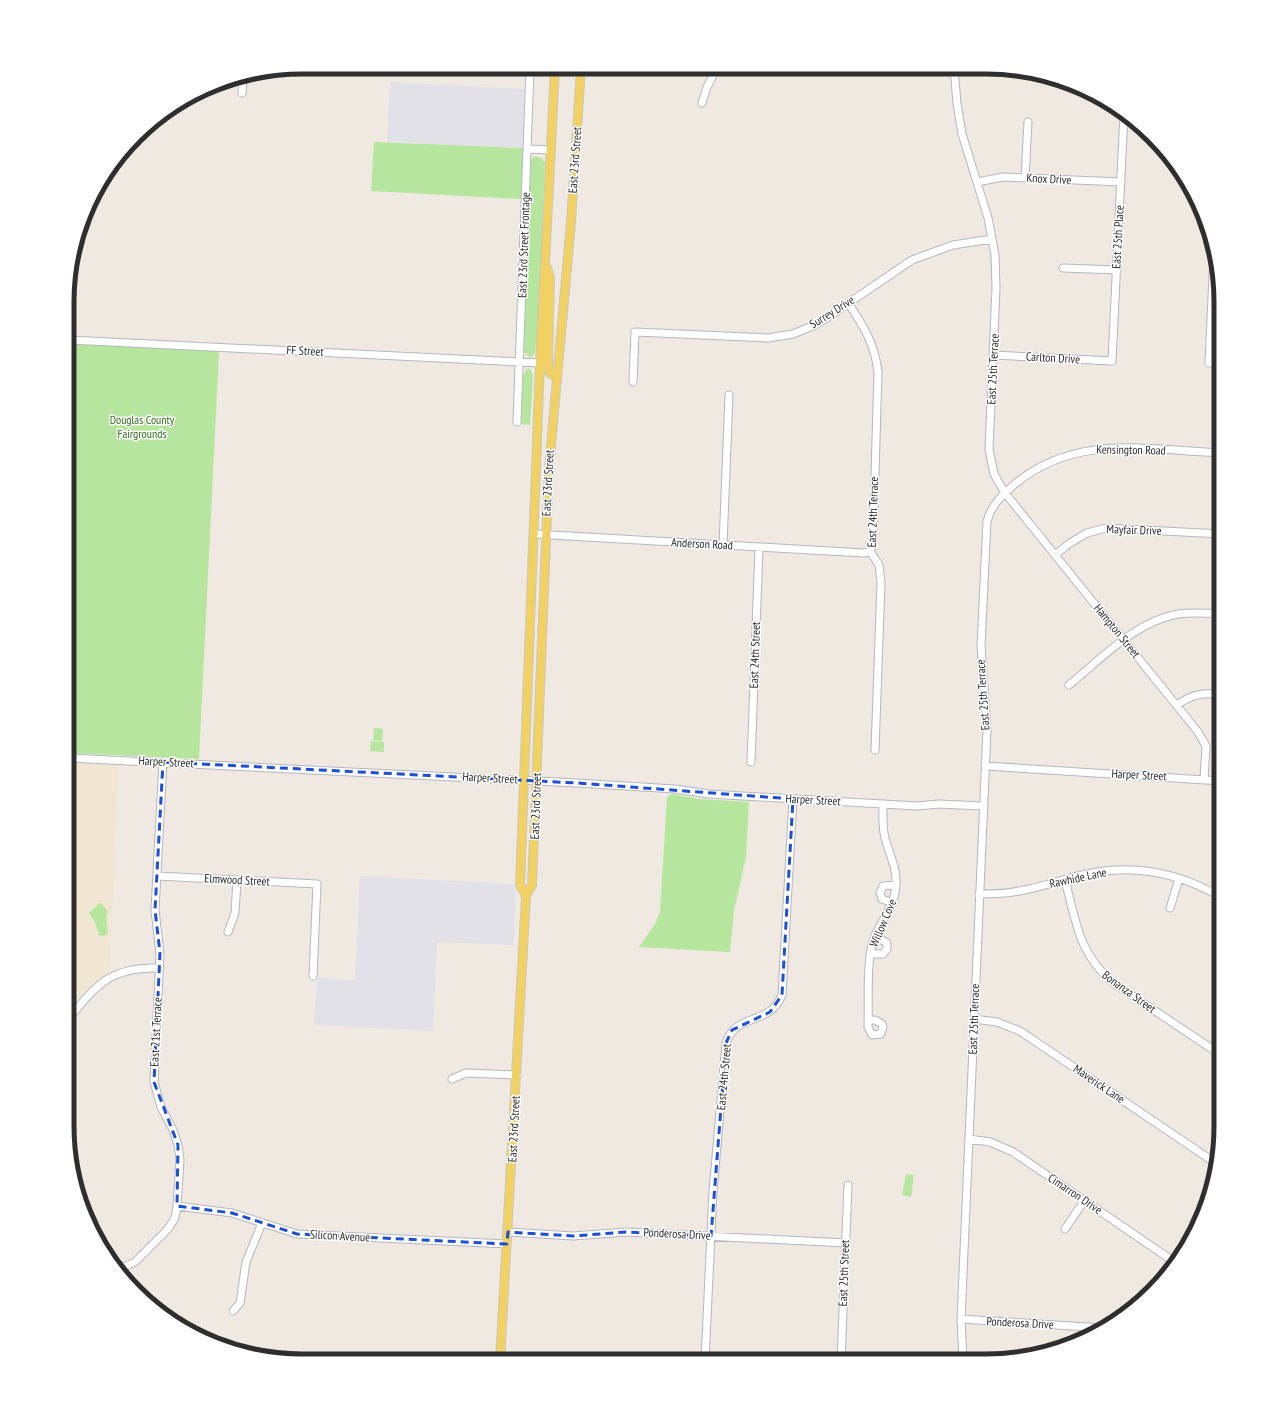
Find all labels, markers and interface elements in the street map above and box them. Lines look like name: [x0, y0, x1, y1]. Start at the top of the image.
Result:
street label: East 23rd Street: [565, 126, 584, 194]
street label: Knox Drive: [1026, 170, 1072, 187]
street label: East 23rd Street Frontage: [514, 192, 533, 298]
street label: East 25th Place: [1108, 205, 1127, 269]
street label: Surrey Drive: [806, 292, 857, 331]
street label: East 25th Terrace: [983, 333, 1002, 405]
street label: FF Street: [286, 342, 325, 359]
street label: Carlton Drive: [1026, 349, 1081, 366]
park label: Douglas County Fairgrounds: [110, 412, 175, 441]
street label: Kensington Road: [1096, 441, 1166, 458]
street label: East 23rd Street: [538, 449, 557, 517]
street label: East 24th Terrace: [864, 476, 881, 548]
street label: Mayfair Drive: [1106, 521, 1162, 538]
street label: Anderson Road: [671, 534, 733, 553]
street label: Hampton Street: [1091, 601, 1144, 661]
street label: East 24th Street: [746, 621, 763, 689]
street label: East 25th Terrace: [973, 659, 992, 731]
street label: Harper Street: [138, 753, 195, 770]
street label: Harper Street: [1111, 766, 1168, 783]
street label: Harper Street: [462, 769, 519, 786]
street label: East 23rd Street: [527, 772, 544, 839]
street label: Harper Street: [785, 791, 842, 808]
street label: Rawhide Lane: [1048, 864, 1108, 891]
street label: Elmwood Street: [204, 870, 271, 889]
street label: Willow Cove: [866, 897, 899, 949]
street label: Bonanza Street: [1100, 967, 1160, 1016]
street label: East 25th Terrace: [965, 983, 982, 1055]
street label: East 21st Terrace: [146, 997, 165, 1067]
street label: East 24th Street: [713, 1042, 734, 1111]
street label: Maverick Lane: [1071, 1061, 1128, 1106]
street label: East 23rd Street: [504, 1095, 523, 1163]
street label: Cimarron Drive: [1045, 1170, 1105, 1217]
street label: Ponderosa Drive: [643, 1224, 711, 1243]
street label: Silicon Avenue: [310, 1226, 371, 1245]
street label: East 25th Street: [835, 1239, 852, 1307]
street label: Ponderosa Drive: [986, 1313, 1054, 1332]

